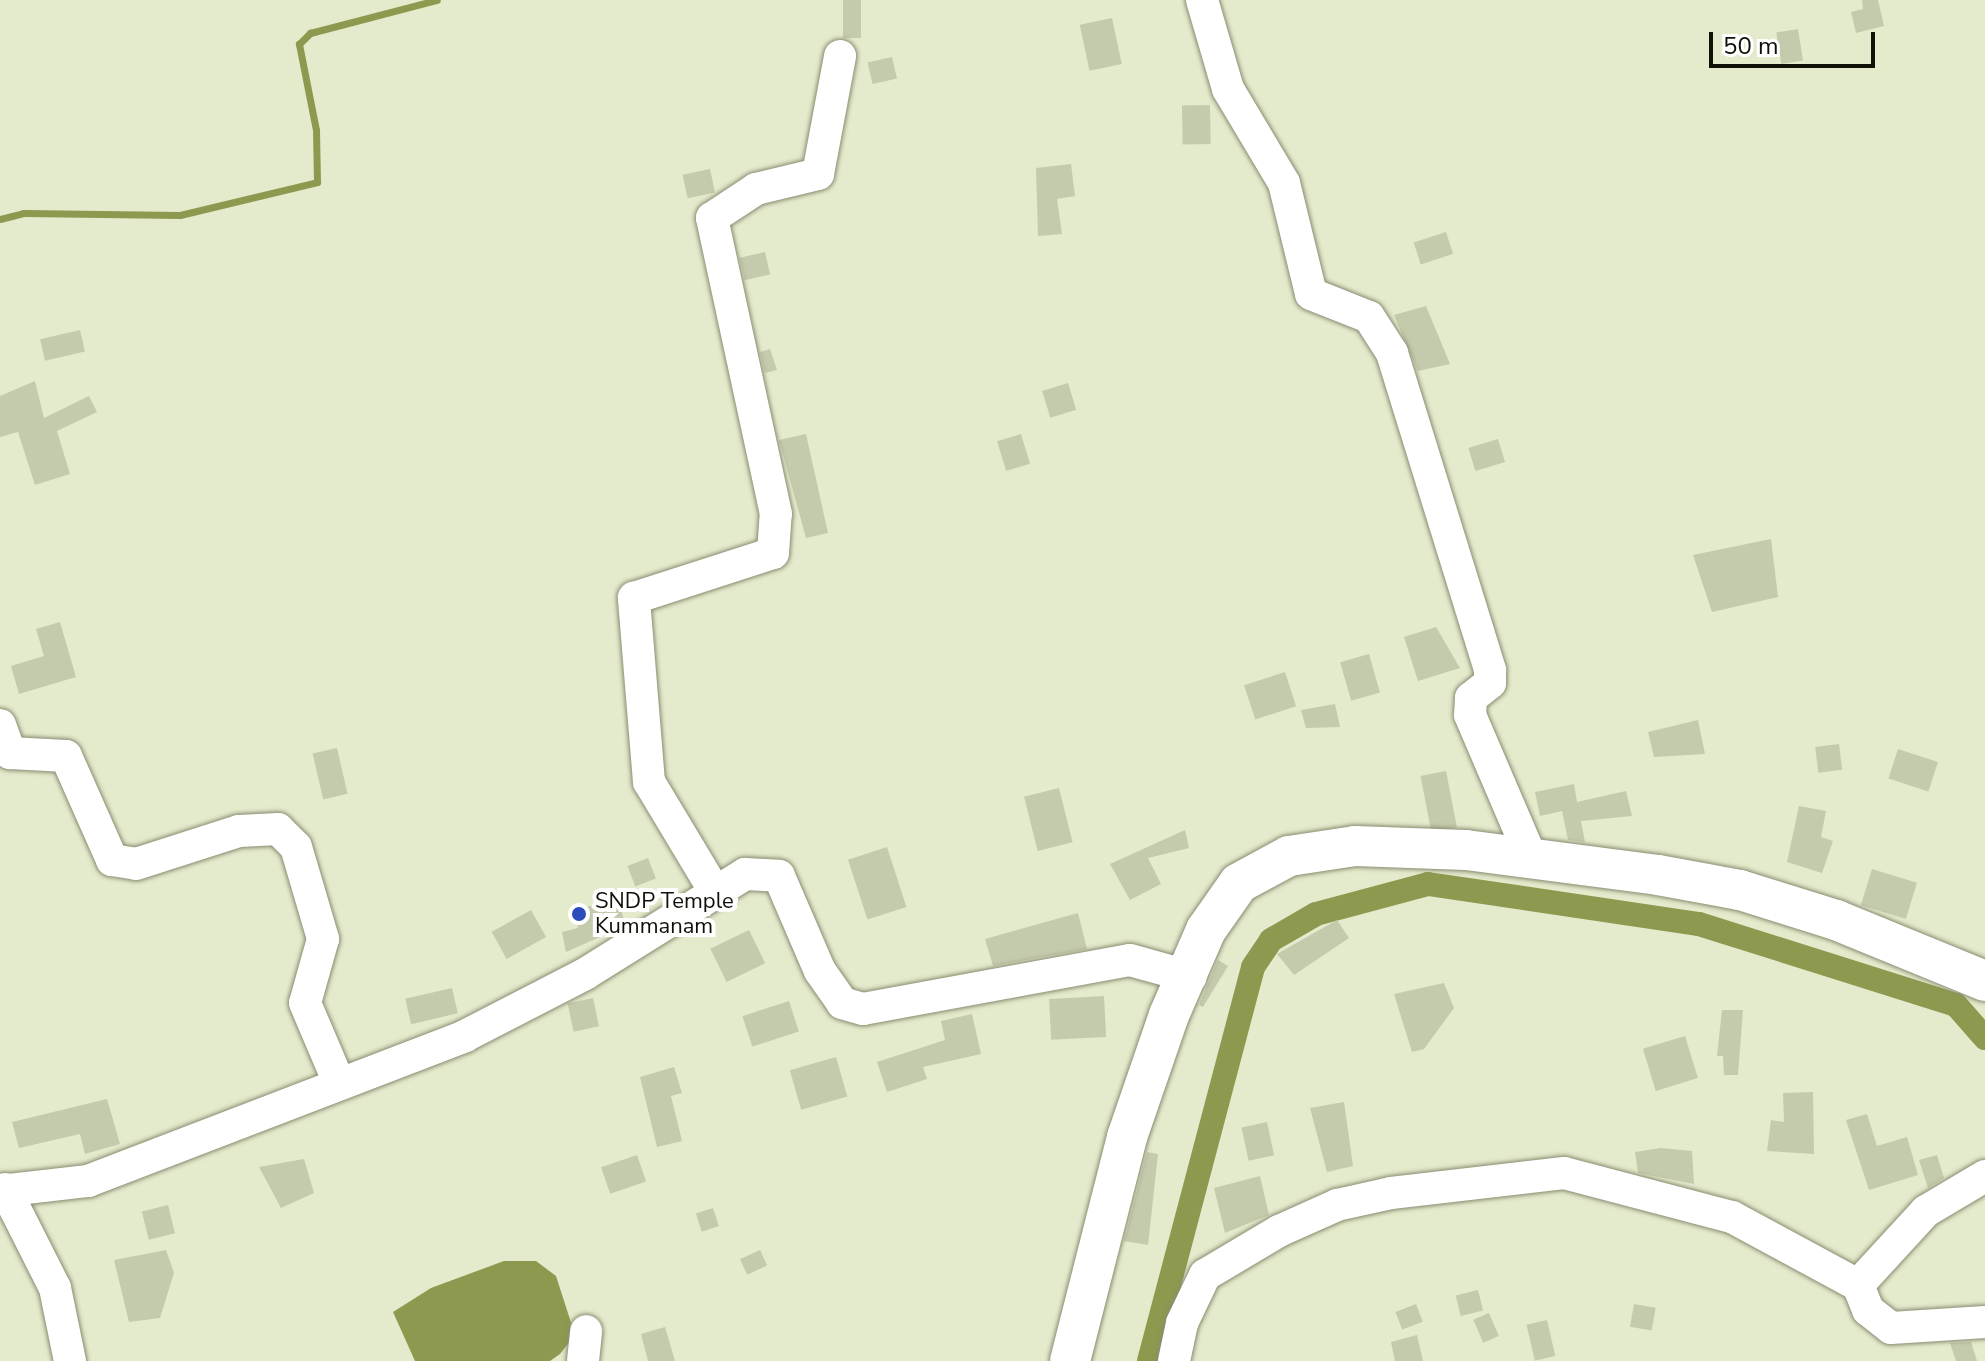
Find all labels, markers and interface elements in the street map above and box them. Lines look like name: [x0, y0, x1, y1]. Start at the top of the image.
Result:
scale bar: [1713, 16, 1879, 66]
text: 50 m: [1723, 30, 1779, 62]
place label: SNDP Temple Kummanam: [595, 888, 734, 940]
marker: SNDP Temple Kummanam: [570, 905, 588, 923]

